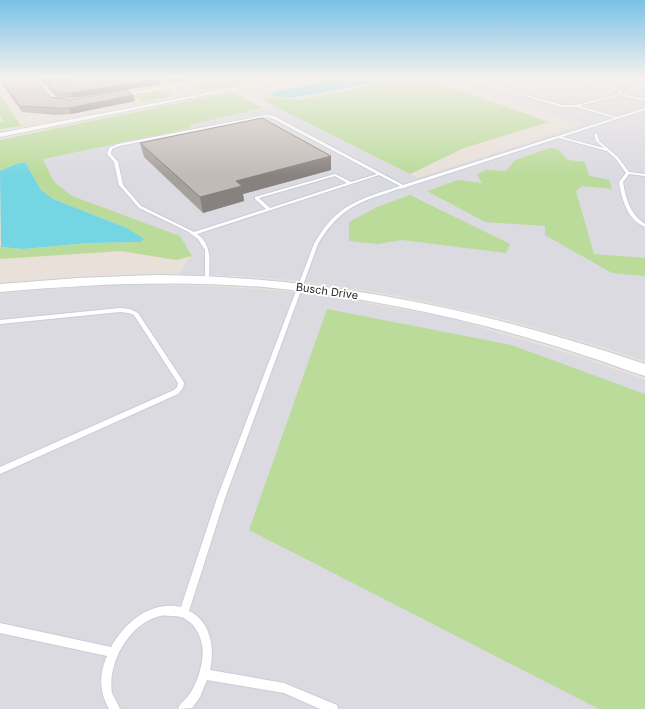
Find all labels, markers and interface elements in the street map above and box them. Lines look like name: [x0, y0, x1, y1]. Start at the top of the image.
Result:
street label: Busch Drive: [295, 280, 359, 302]

